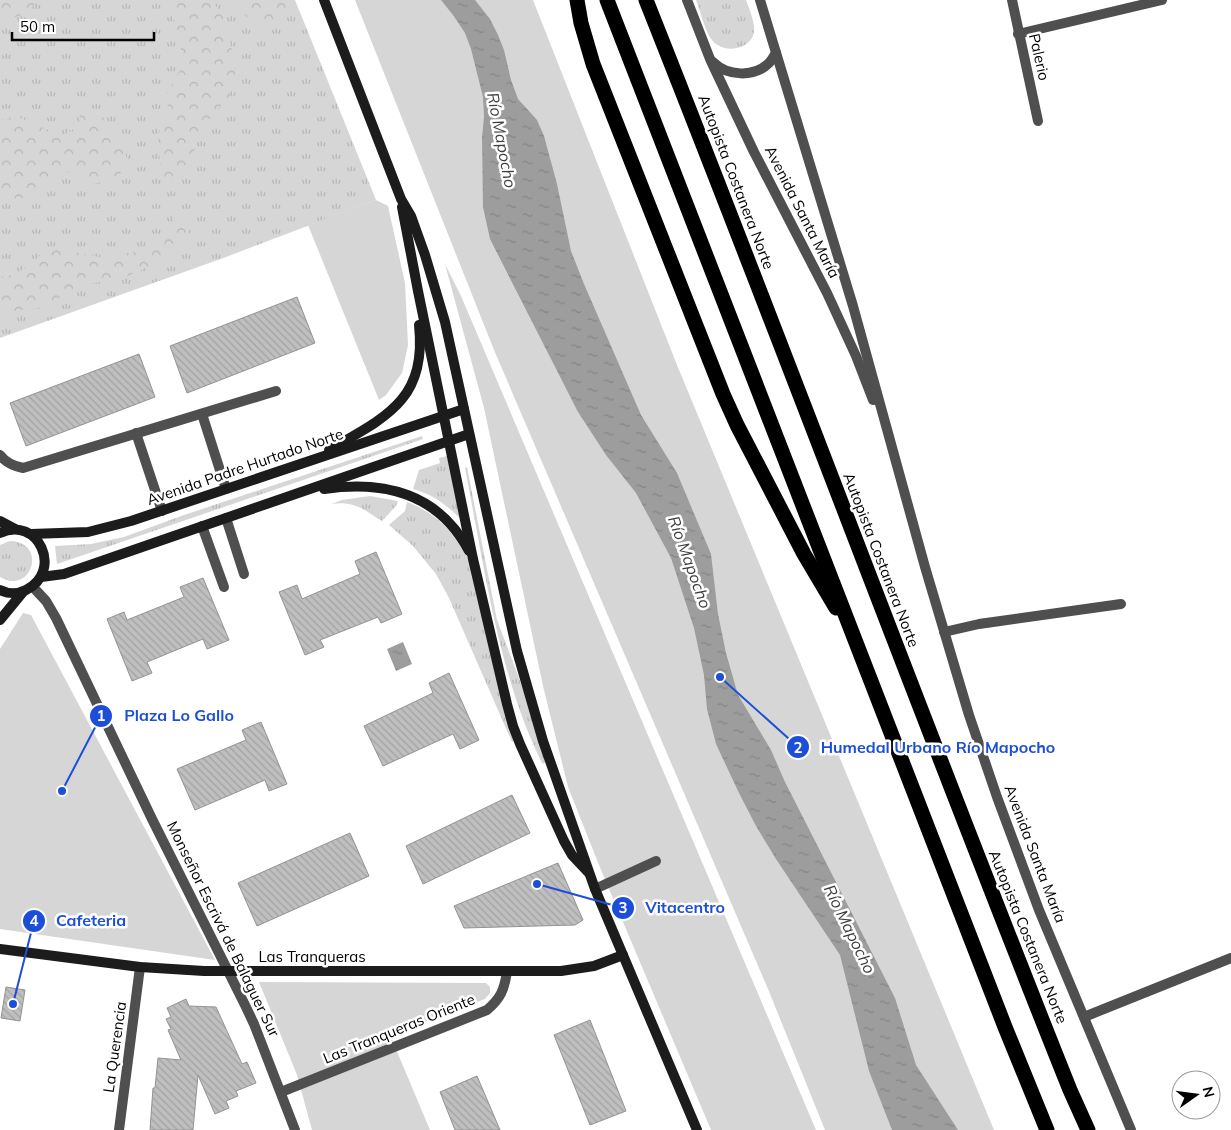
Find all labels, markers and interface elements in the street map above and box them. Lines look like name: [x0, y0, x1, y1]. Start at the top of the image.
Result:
scale bar: [12, 10, 155, 42]
text: 50 m: [20, 17, 55, 36]
street label: Palerio: [1025, 32, 1054, 82]
water label: Río Mapocho: [483, 91, 521, 189]
street label: Autopista Costanera Norte: [694, 92, 779, 272]
street label: Avenida Santa María: [761, 142, 844, 281]
street label: Avenida Padre Hurtado Norte: [144, 424, 346, 509]
street label: Autopista Costanera Norte: [839, 470, 924, 650]
water label: Río Mapocho: [664, 513, 716, 611]
callout: Plaza Lo Gallo: [89, 700, 243, 731]
text: Plaza Lo Gallo: [124, 705, 234, 725]
text: 1: [96, 706, 106, 725]
callout: Humedal Urbano Río Mapocho: [786, 732, 1065, 763]
text: Humedal Urbano Río Mapocho: [821, 737, 1055, 757]
text: 2: [793, 738, 803, 757]
street label: Avenida Santa María: [1000, 782, 1071, 925]
street label: Monseñor Escrivá de Balaguer Sur: [163, 818, 284, 1040]
street label: Autopista Costanera Norte: [985, 847, 1072, 1026]
water label: Río Mapocho: [820, 881, 880, 977]
callout: Vitacentro: [611, 892, 735, 923]
text: Vitacentro: [644, 897, 725, 917]
text: 3: [618, 898, 628, 917]
callout: Cafeteria: [21, 905, 136, 936]
text: Cafeteria: [56, 910, 126, 930]
text: 4: [29, 911, 39, 930]
street label: Las Tranqueras: [258, 947, 366, 966]
street label: Las Tranqueras Oriente: [320, 989, 477, 1068]
street label: La Querencia: [99, 1000, 130, 1094]
north arrow: [1171, 1070, 1221, 1120]
text: N: [1199, 1085, 1219, 1099]

